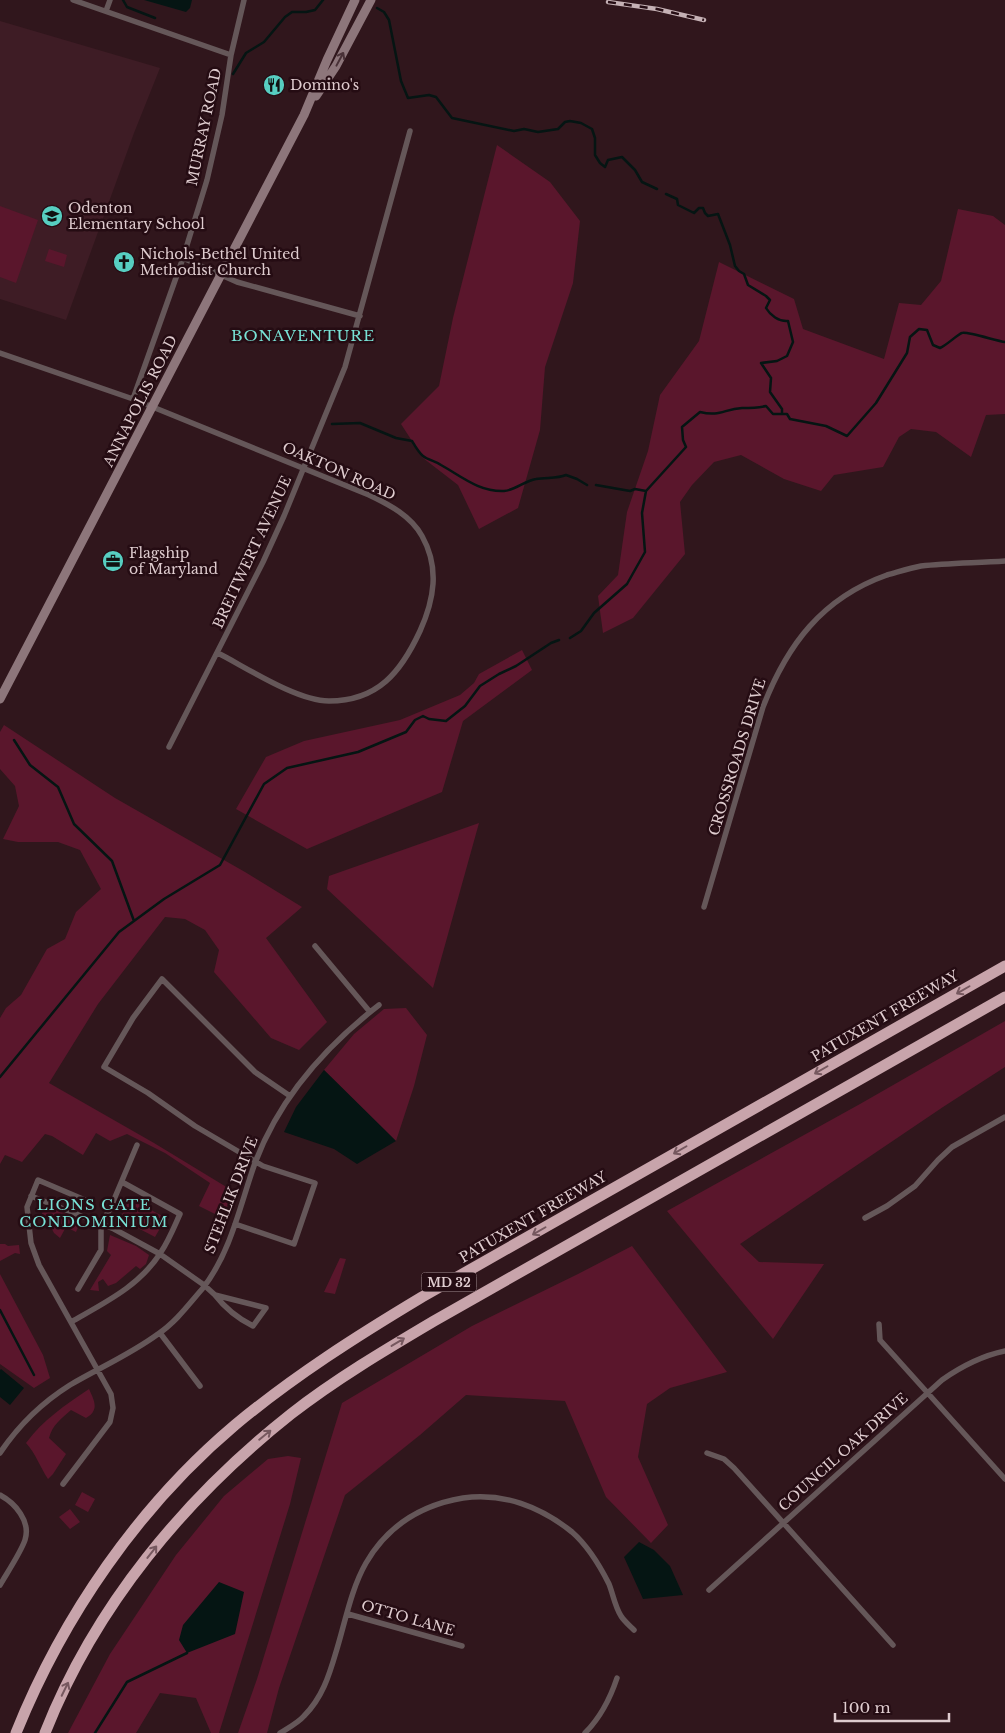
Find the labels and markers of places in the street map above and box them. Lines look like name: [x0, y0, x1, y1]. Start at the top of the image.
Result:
restaurant icon: Domino's: [262, 73, 286, 97]
place label: Domino's: [290, 76, 359, 94]
place label: Odenton Elementary School: [68, 199, 205, 233]
school or university icon: Odenton Elementary School: [40, 204, 64, 228]
place label: Nichols-Bethel United Methodist Church: [140, 245, 300, 279]
church icon: Nichols-Bethel United Methodist Church: [112, 250, 136, 274]
place label: Flagship of Maryland: [129, 544, 218, 578]
office icon: Flagship of Maryland: [101, 549, 125, 573]

